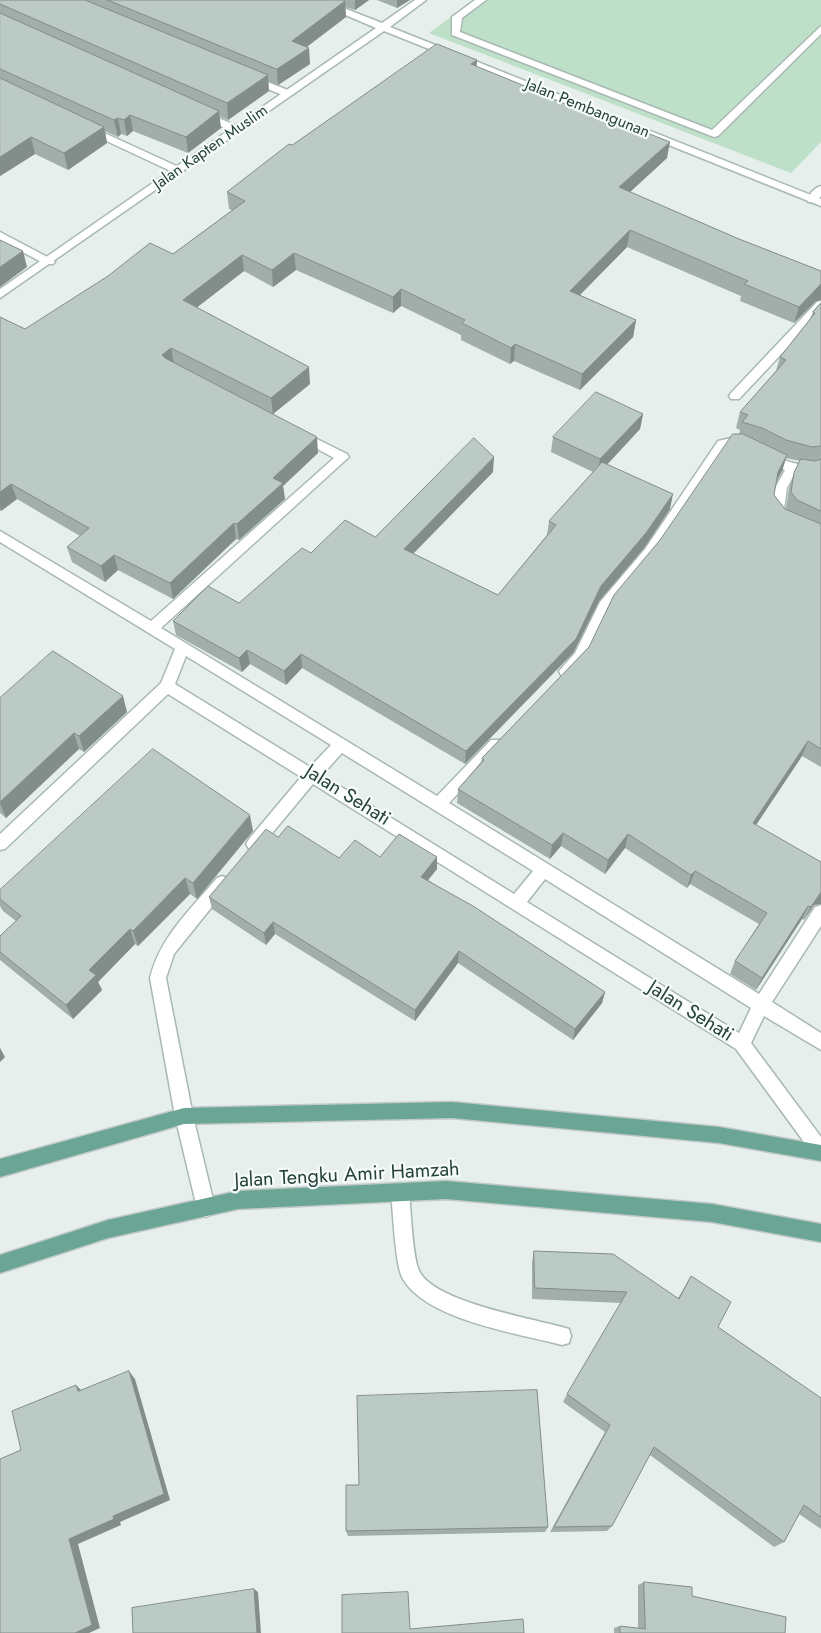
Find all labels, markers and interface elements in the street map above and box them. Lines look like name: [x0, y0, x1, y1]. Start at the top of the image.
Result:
street label: Jalan Pembangunan: [522, 75, 652, 143]
street label: Jalan Kapten Muslim: [150, 101, 272, 195]
street label: Jalan Sehati: [300, 760, 394, 832]
street label: Jalan Sehati: [643, 976, 737, 1048]
street label: Jalan Tengku Amir Hamzah: [234, 1158, 460, 1194]

